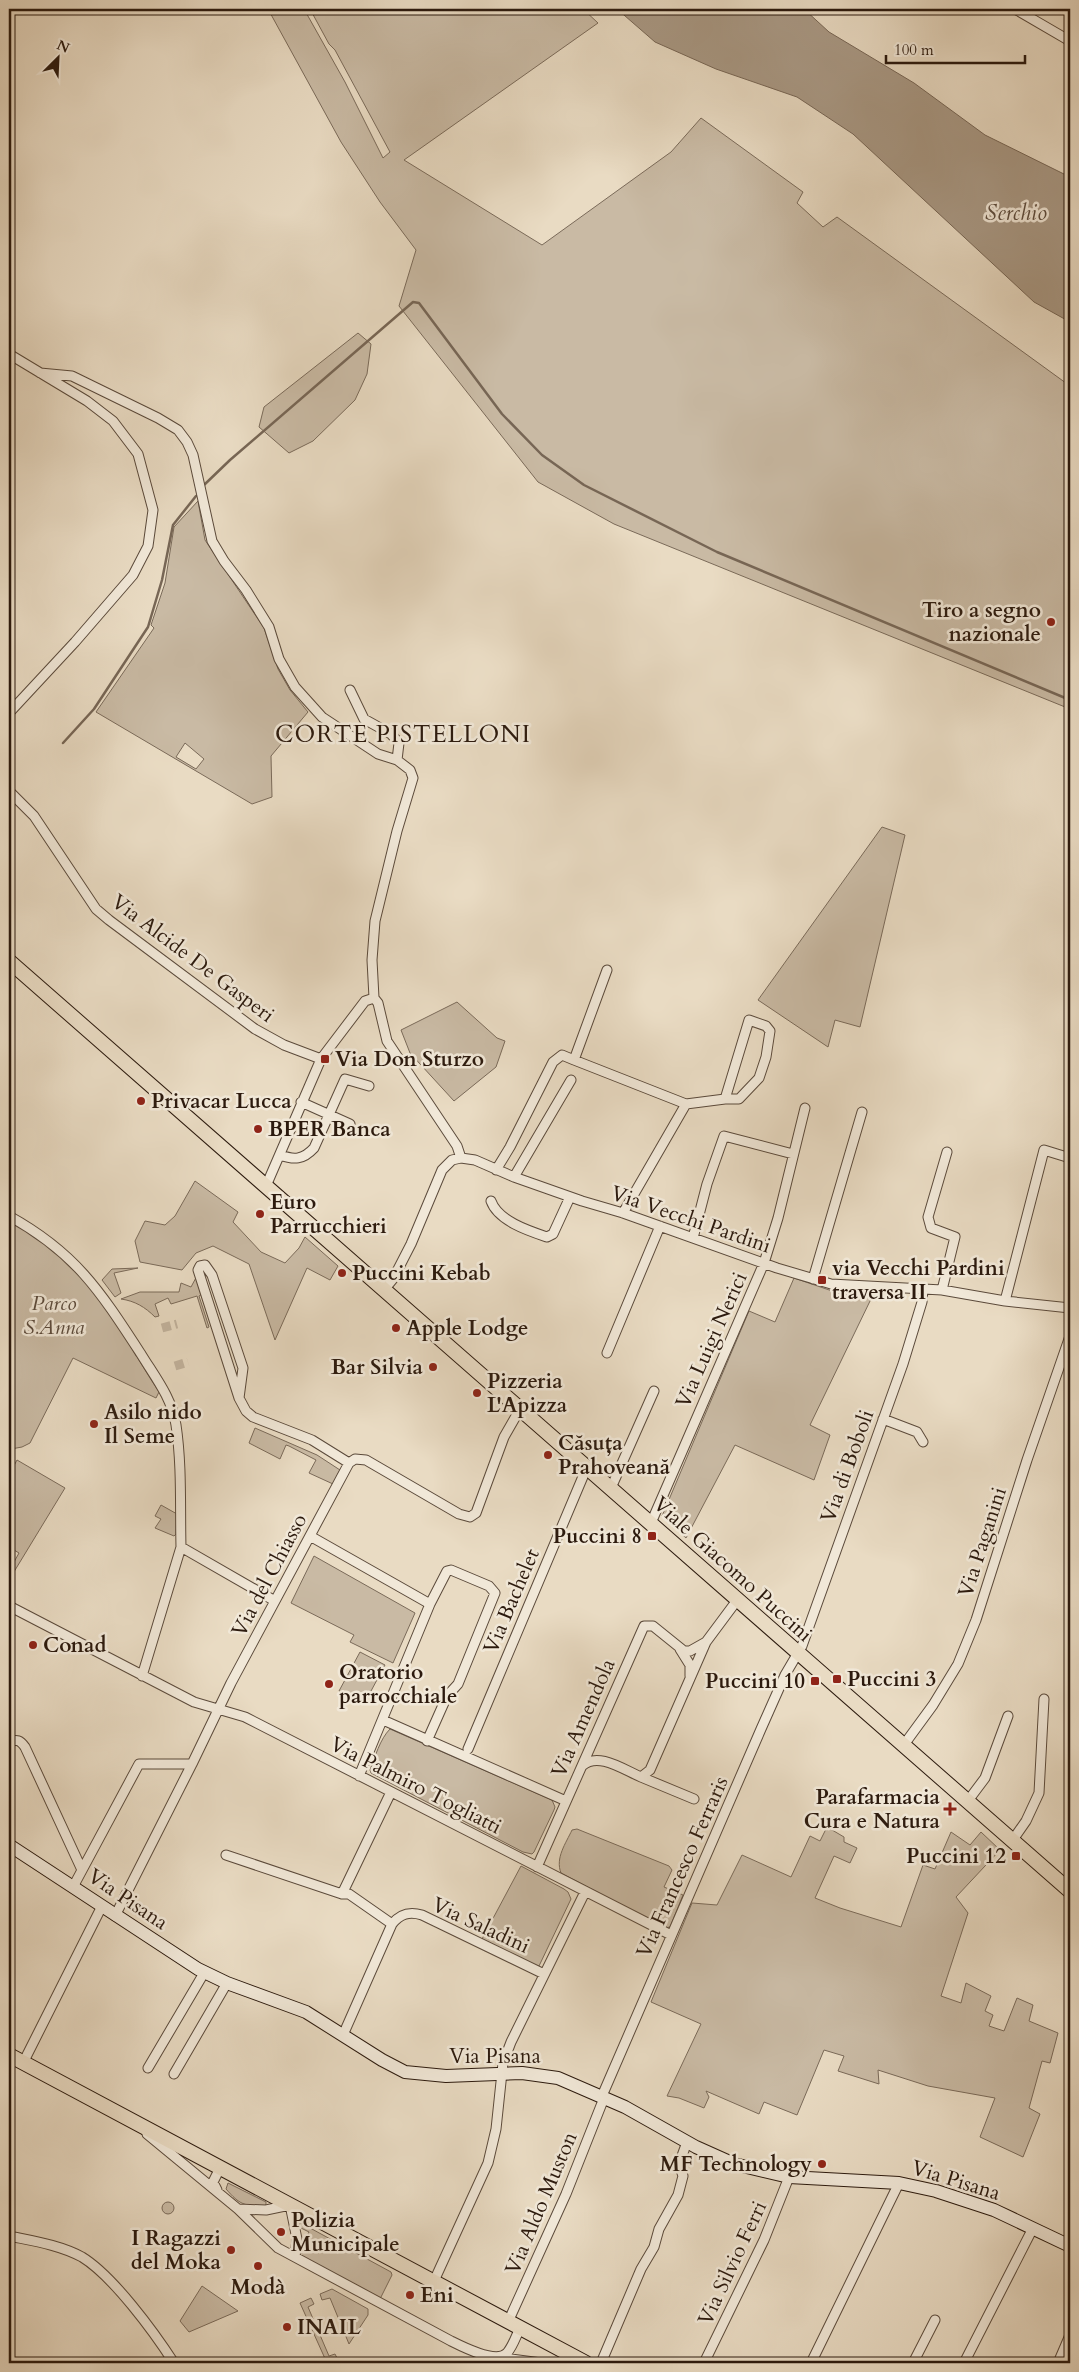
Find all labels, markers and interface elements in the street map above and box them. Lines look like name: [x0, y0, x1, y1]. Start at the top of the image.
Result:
north arrow: [32, 32, 82, 82]
scale bar: [886, 32, 1025, 64]
text: N: [54, 35, 73, 58]
text: 100 m: [894, 40, 934, 60]
water label: Serchio: [985, 198, 1047, 228]
place label: Tiro a segno nazionale: [922, 596, 1041, 649]
marker: Tiro a segno nazionale: [1045, 616, 1057, 628]
district label: CORTE PISTELLONI: [275, 718, 531, 751]
street label: Via Alcide De Gasperi: [105, 887, 280, 1029]
place label: Via Don Sturzo: [335, 1045, 484, 1074]
marker: Via Don Sturzo: [319, 1053, 331, 1065]
place label: Privacar Lucca: [151, 1087, 292, 1116]
marker: Privacar Lucca: [135, 1095, 147, 1107]
place label: BPER Banca: [268, 1115, 391, 1144]
marker: BPER Banca: [252, 1123, 264, 1135]
street label: Via Vecchi Pardini: [607, 1179, 775, 1260]
place label: Euro Parrucchieri: [270, 1188, 387, 1241]
marker: Euro Parrucchieri: [254, 1208, 266, 1220]
place label: via Vecchi Pardini traversa II: [832, 1254, 1005, 1307]
place label: Puccini Kebab: [352, 1259, 491, 1288]
marker: Puccini Kebab: [336, 1267, 348, 1279]
street label: Via Luigi Nerici: [669, 1268, 754, 1413]
marker: via Vecchi Pardini traversa II: [816, 1274, 828, 1286]
park label: Parco S.Anna: [23, 1289, 85, 1342]
place label: Apple Lodge: [406, 1314, 528, 1343]
marker: Apple Lodge: [390, 1322, 402, 1334]
place label: Bar Silvia: [331, 1353, 424, 1382]
marker: Bar Silvia: [427, 1361, 439, 1373]
place label: Pizzeria L'Apizza: [487, 1367, 568, 1420]
marker: Pizzeria L'Apizza: [471, 1387, 483, 1399]
place label: Asilo nido Il Seme: [104, 1398, 202, 1451]
street label: Via di Boboli: [814, 1406, 881, 1527]
marker: Asilo nido Il Seme: [88, 1418, 100, 1430]
place label: Căsuța Prahoveană: [558, 1429, 671, 1482]
marker: Căsuța Prahoveană: [542, 1449, 554, 1461]
street label: Via Paganini: [951, 1483, 1014, 1601]
street label: Viale Giacomo Puccini: [647, 1490, 819, 1649]
street label: Via del Chiasso: [225, 1509, 314, 1642]
place label: Puccini 8: [553, 1522, 642, 1551]
marker: Puccini 8: [646, 1530, 658, 1542]
street label: Via Bachelet: [476, 1544, 547, 1658]
place label: Conad: [43, 1631, 107, 1660]
marker: Conad: [27, 1639, 39, 1651]
street label: Via Amendola: [544, 1654, 623, 1782]
place label: Oratorio parrocchiale: [339, 1658, 457, 1711]
place label: Puccini 3: [847, 1665, 936, 1694]
place label: Puccini 10: [705, 1667, 805, 1696]
marker: Puccini 3: [831, 1673, 843, 1685]
marker: Puccini 10: [809, 1675, 821, 1687]
marker: Oratorio parrocchiale: [323, 1678, 335, 1690]
street label: Via Palmiro Togliatti: [325, 1730, 507, 1841]
street label: Via Francesco Ferraris: [629, 1772, 736, 1963]
place label: Parafarmacia Cura e Natura: [804, 1783, 941, 1836]
marker: Parafarmacia Cura e Natura: [944, 1803, 956, 1815]
place label: Puccini 12: [906, 1842, 1006, 1871]
marker: Puccini 12: [1010, 1850, 1022, 1862]
street label: Via Pisana: [82, 1862, 174, 1937]
street label: Via Saladini: [427, 1890, 535, 1961]
street label: Via Pisana: [449, 2042, 541, 2071]
street label: Via Aldo Muston: [498, 2127, 585, 2279]
place label: MF Technology: [660, 2150, 812, 2179]
street label: Via Pisana: [908, 2153, 1004, 2208]
marker: MF Technology: [816, 2158, 828, 2170]
street label: Via Silvio Ferri: [691, 2196, 774, 2330]
place label: Polizia Municipale: [291, 2206, 400, 2259]
place label: I Ragazzi del Moka: [131, 2224, 222, 2277]
marker: Polizia Municipale: [275, 2226, 287, 2238]
marker: I Ragazzi del Moka: [225, 2244, 237, 2256]
marker: Modà: [252, 2260, 264, 2272]
place label: Modà: [230, 2273, 286, 2302]
place label: Eni: [420, 2281, 454, 2310]
marker: Eni: [404, 2289, 416, 2301]
place label: INAIL: [297, 2313, 361, 2342]
marker: INAIL: [281, 2321, 293, 2333]

